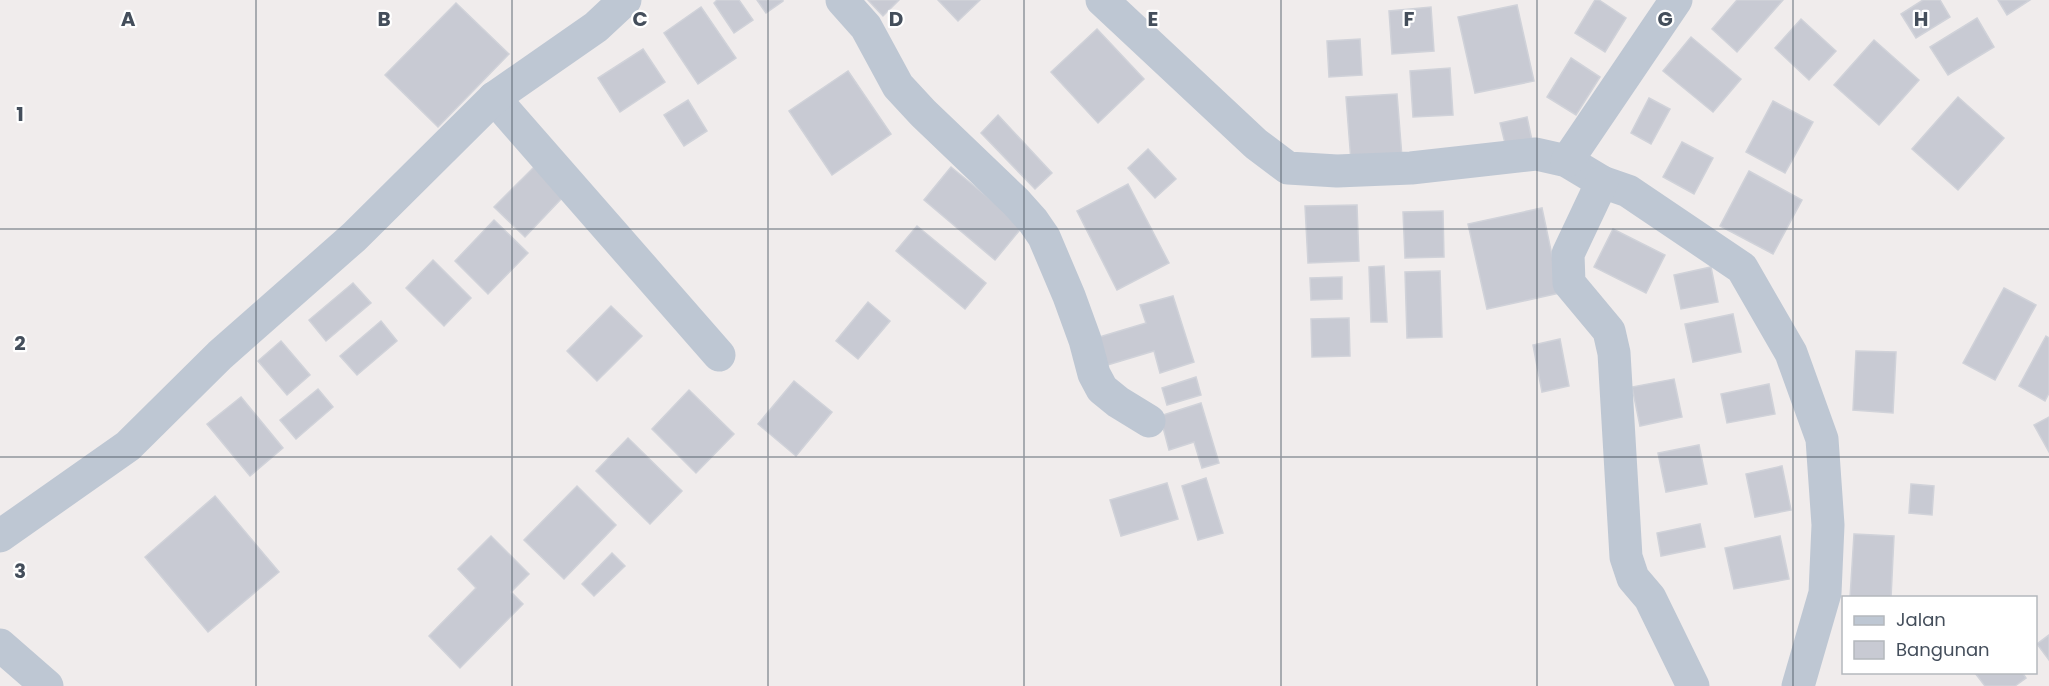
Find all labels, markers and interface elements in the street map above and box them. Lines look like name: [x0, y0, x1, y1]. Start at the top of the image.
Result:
text: A: [121, 5, 136, 33]
text: B: [377, 5, 391, 33]
text: C: [632, 5, 648, 33]
text: D: [889, 5, 903, 33]
text: E: [1148, 5, 1158, 33]
text: F: [1404, 5, 1415, 33]
text: G: [1657, 5, 1673, 33]
text: H: [1914, 5, 1928, 33]
text: 1: [16, 100, 24, 128]
text: 2: [14, 329, 26, 357]
text: 3: [14, 557, 26, 585]
legend: [1842, 596, 2037, 674]
text: Jalan: [1896, 607, 1946, 632]
text: Bangunan: [1896, 637, 1990, 662]

